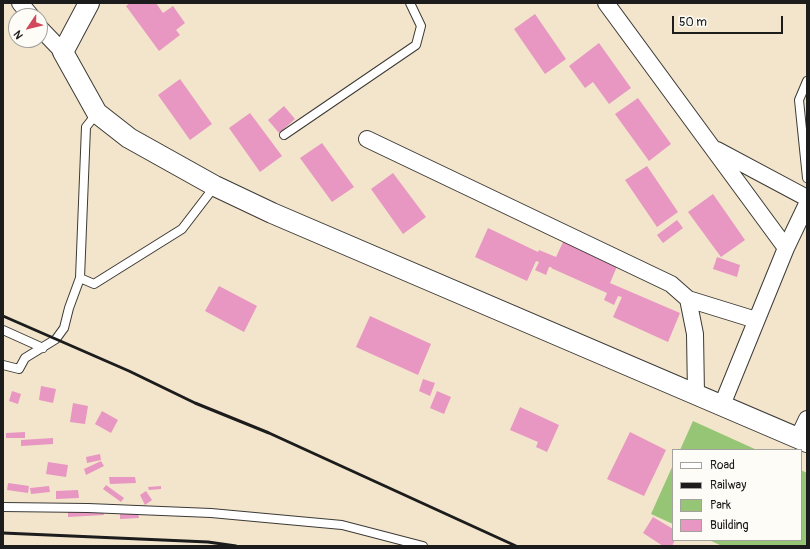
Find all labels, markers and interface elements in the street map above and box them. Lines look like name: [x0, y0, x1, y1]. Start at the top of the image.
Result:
north arrow: [8, 8, 48, 48]
scale bar: [674, 8, 785, 34]
text: 50 m: [679, 15, 707, 30]
text: N: [11, 28, 26, 41]
legend: [672, 449, 802, 541]
text: Road: [710, 458, 735, 473]
text: Railway: [710, 478, 746, 493]
text: Park: [710, 498, 731, 513]
text: Building: [710, 518, 749, 533]

